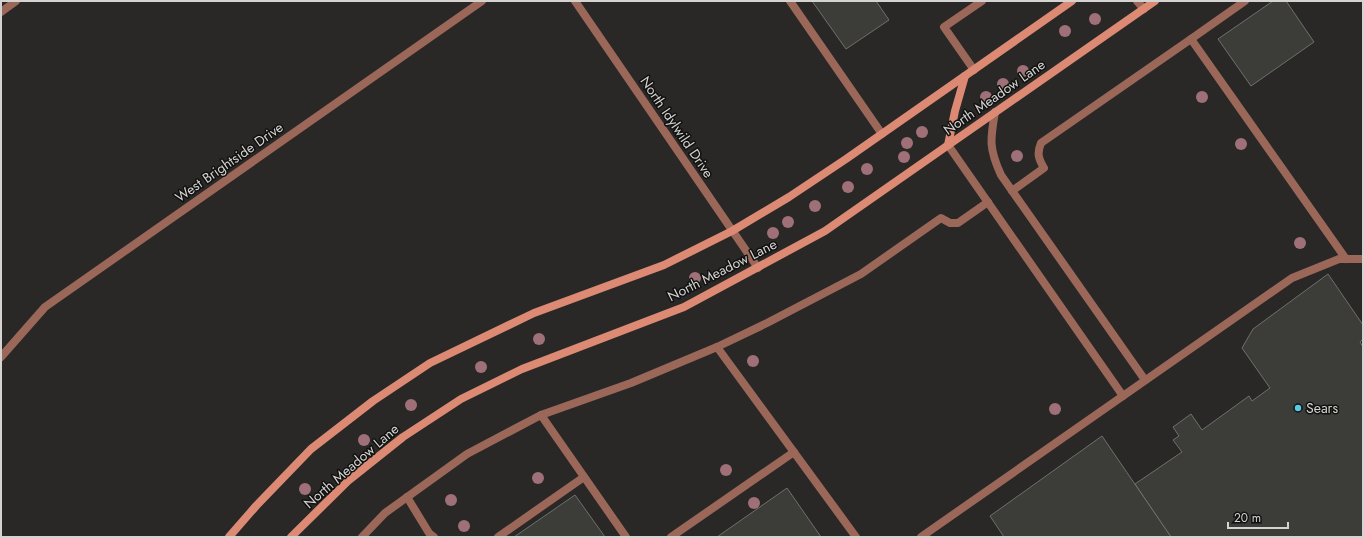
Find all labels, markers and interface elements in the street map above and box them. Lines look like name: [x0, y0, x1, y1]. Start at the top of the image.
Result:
street label: North Meadow Lane: [939, 54, 1049, 140]
street label: North Idylwild Drive: [636, 72, 718, 182]
street label: West Brightside Drive: [171, 117, 287, 207]
street label: North Meadow Lane: [664, 234, 780, 306]
place label: Sears: [1306, 398, 1338, 418]
marker: Sears: [1293, 403, 1303, 413]
street label: North Meadow Lane: [299, 419, 403, 513]
scale bar: [1228, 504, 1288, 530]
text: 20 m: [1234, 509, 1261, 527]

